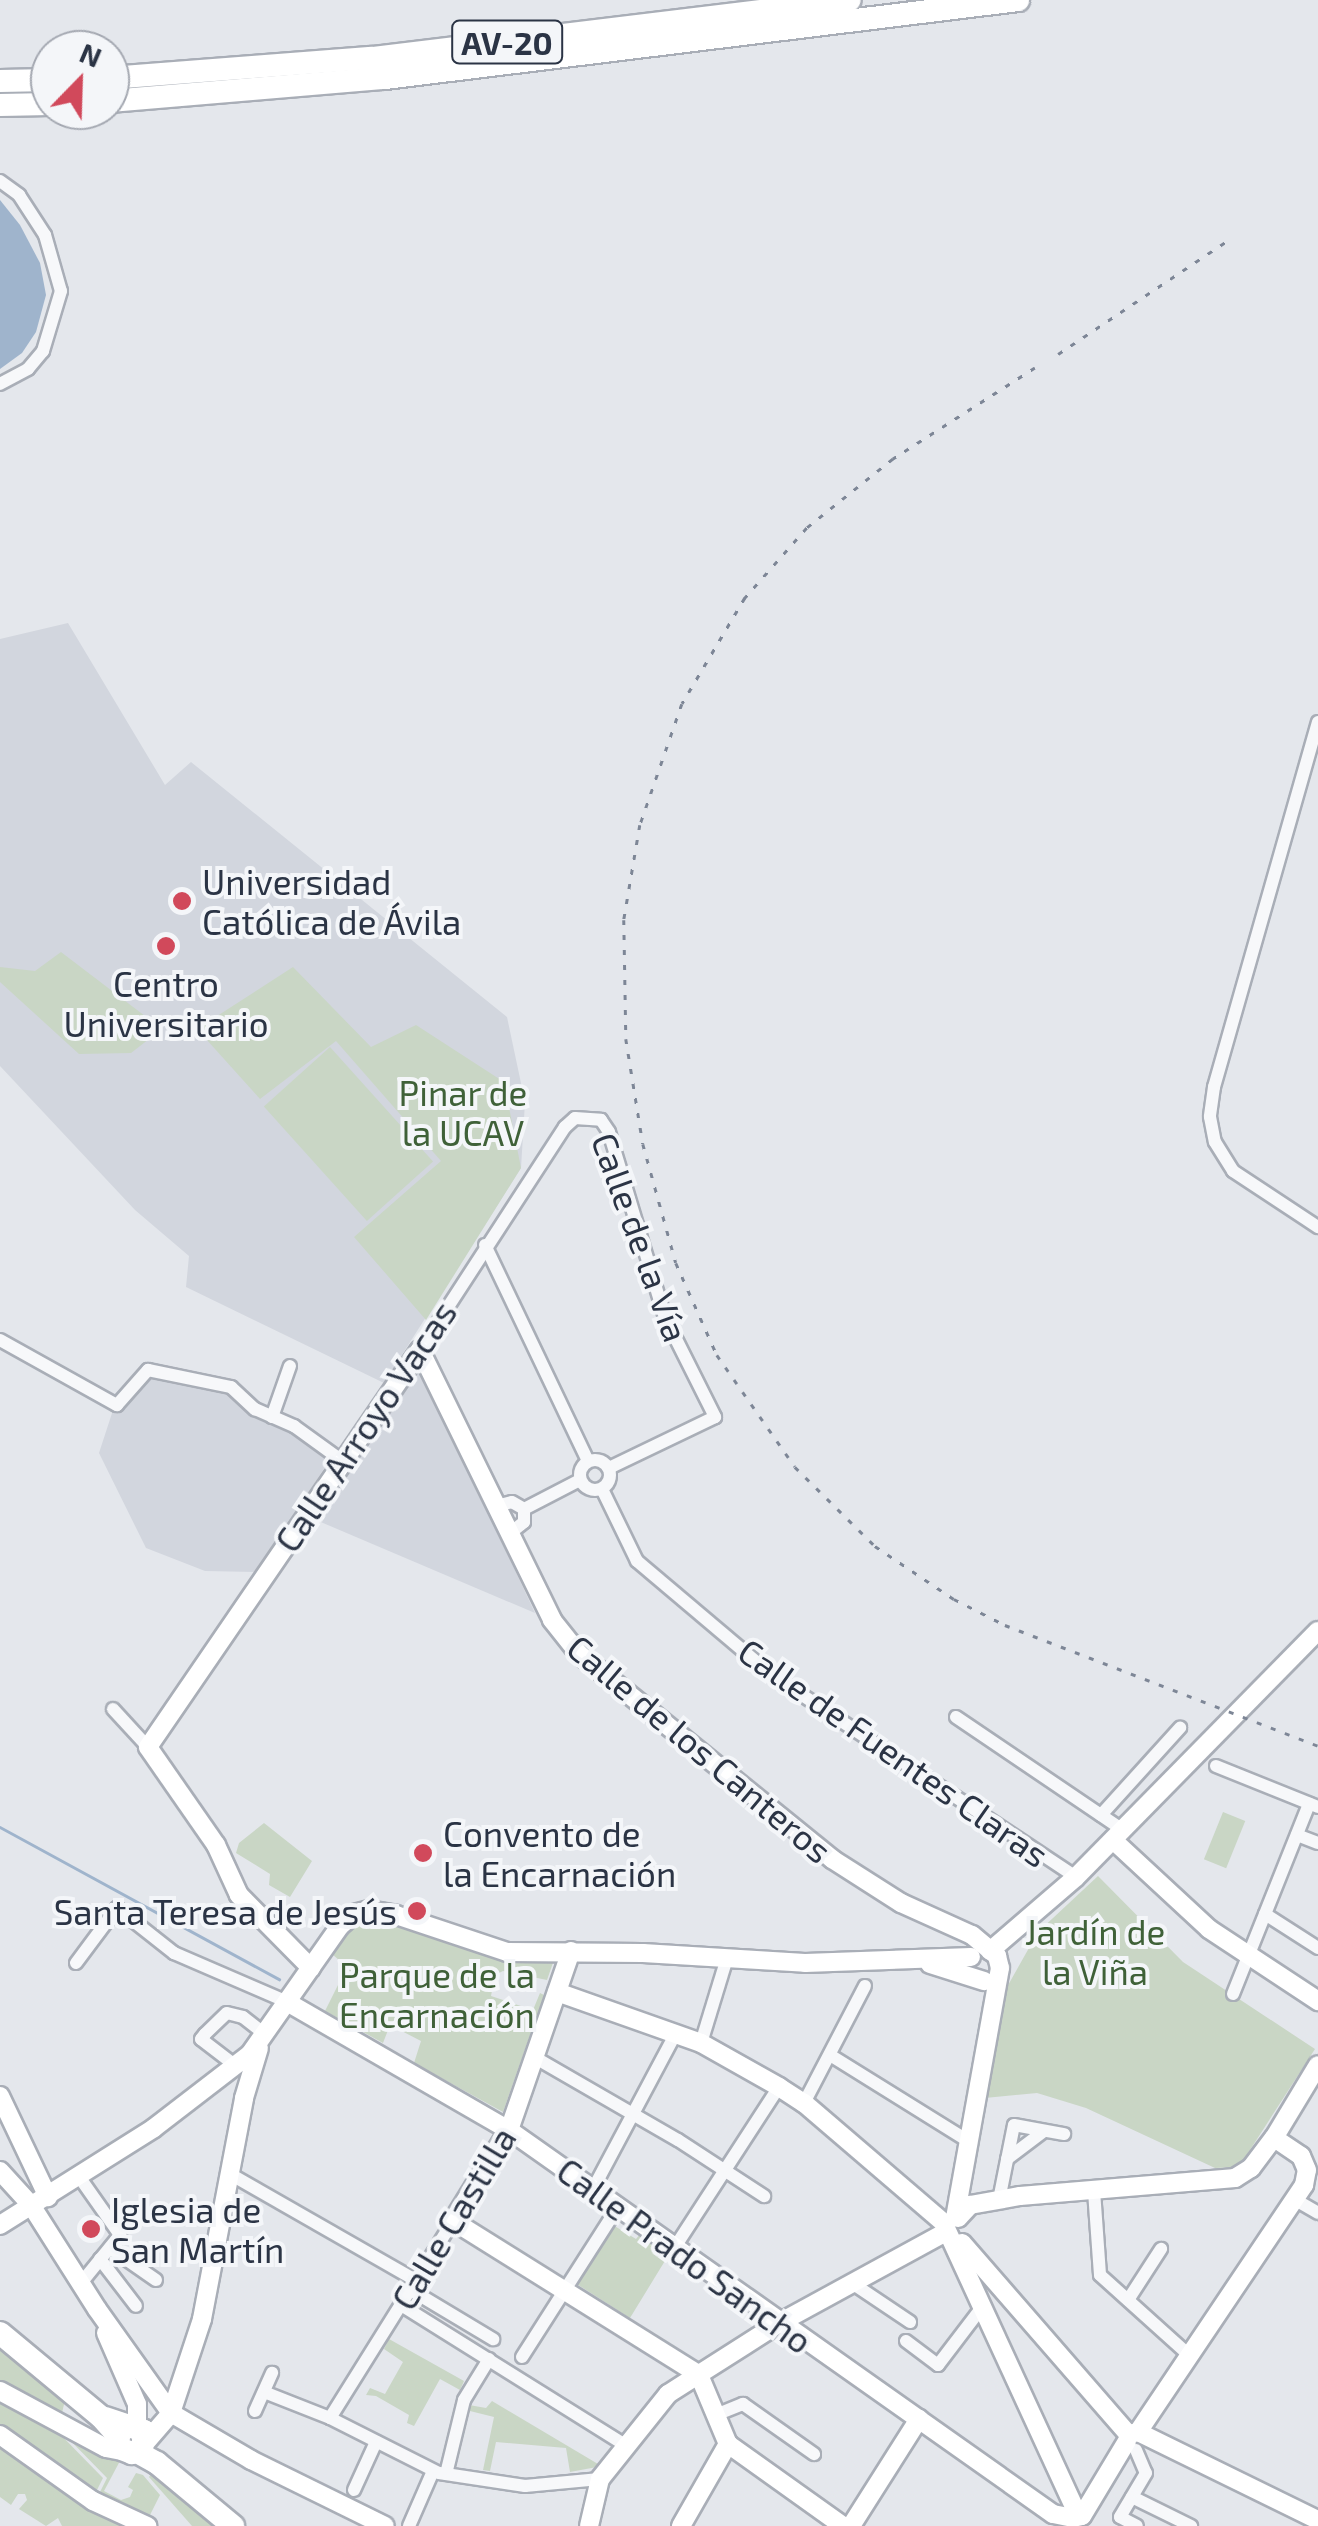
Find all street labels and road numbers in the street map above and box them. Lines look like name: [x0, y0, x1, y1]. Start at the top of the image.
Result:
road number: AV-20: [450, 15, 564, 69]
street label: Calle de la Vía: [584, 1127, 698, 1347]
street label: Calle Arroyo Vacas: [265, 1292, 465, 1560]
street label: Calle de los Canteros: [559, 1625, 841, 1871]
street label: Calle de Fuentes Claras: [731, 1629, 1057, 1875]
street label: Calle Castilla: [382, 2119, 524, 2317]
street label: Calle Prado Sancho: [549, 2148, 821, 2362]

